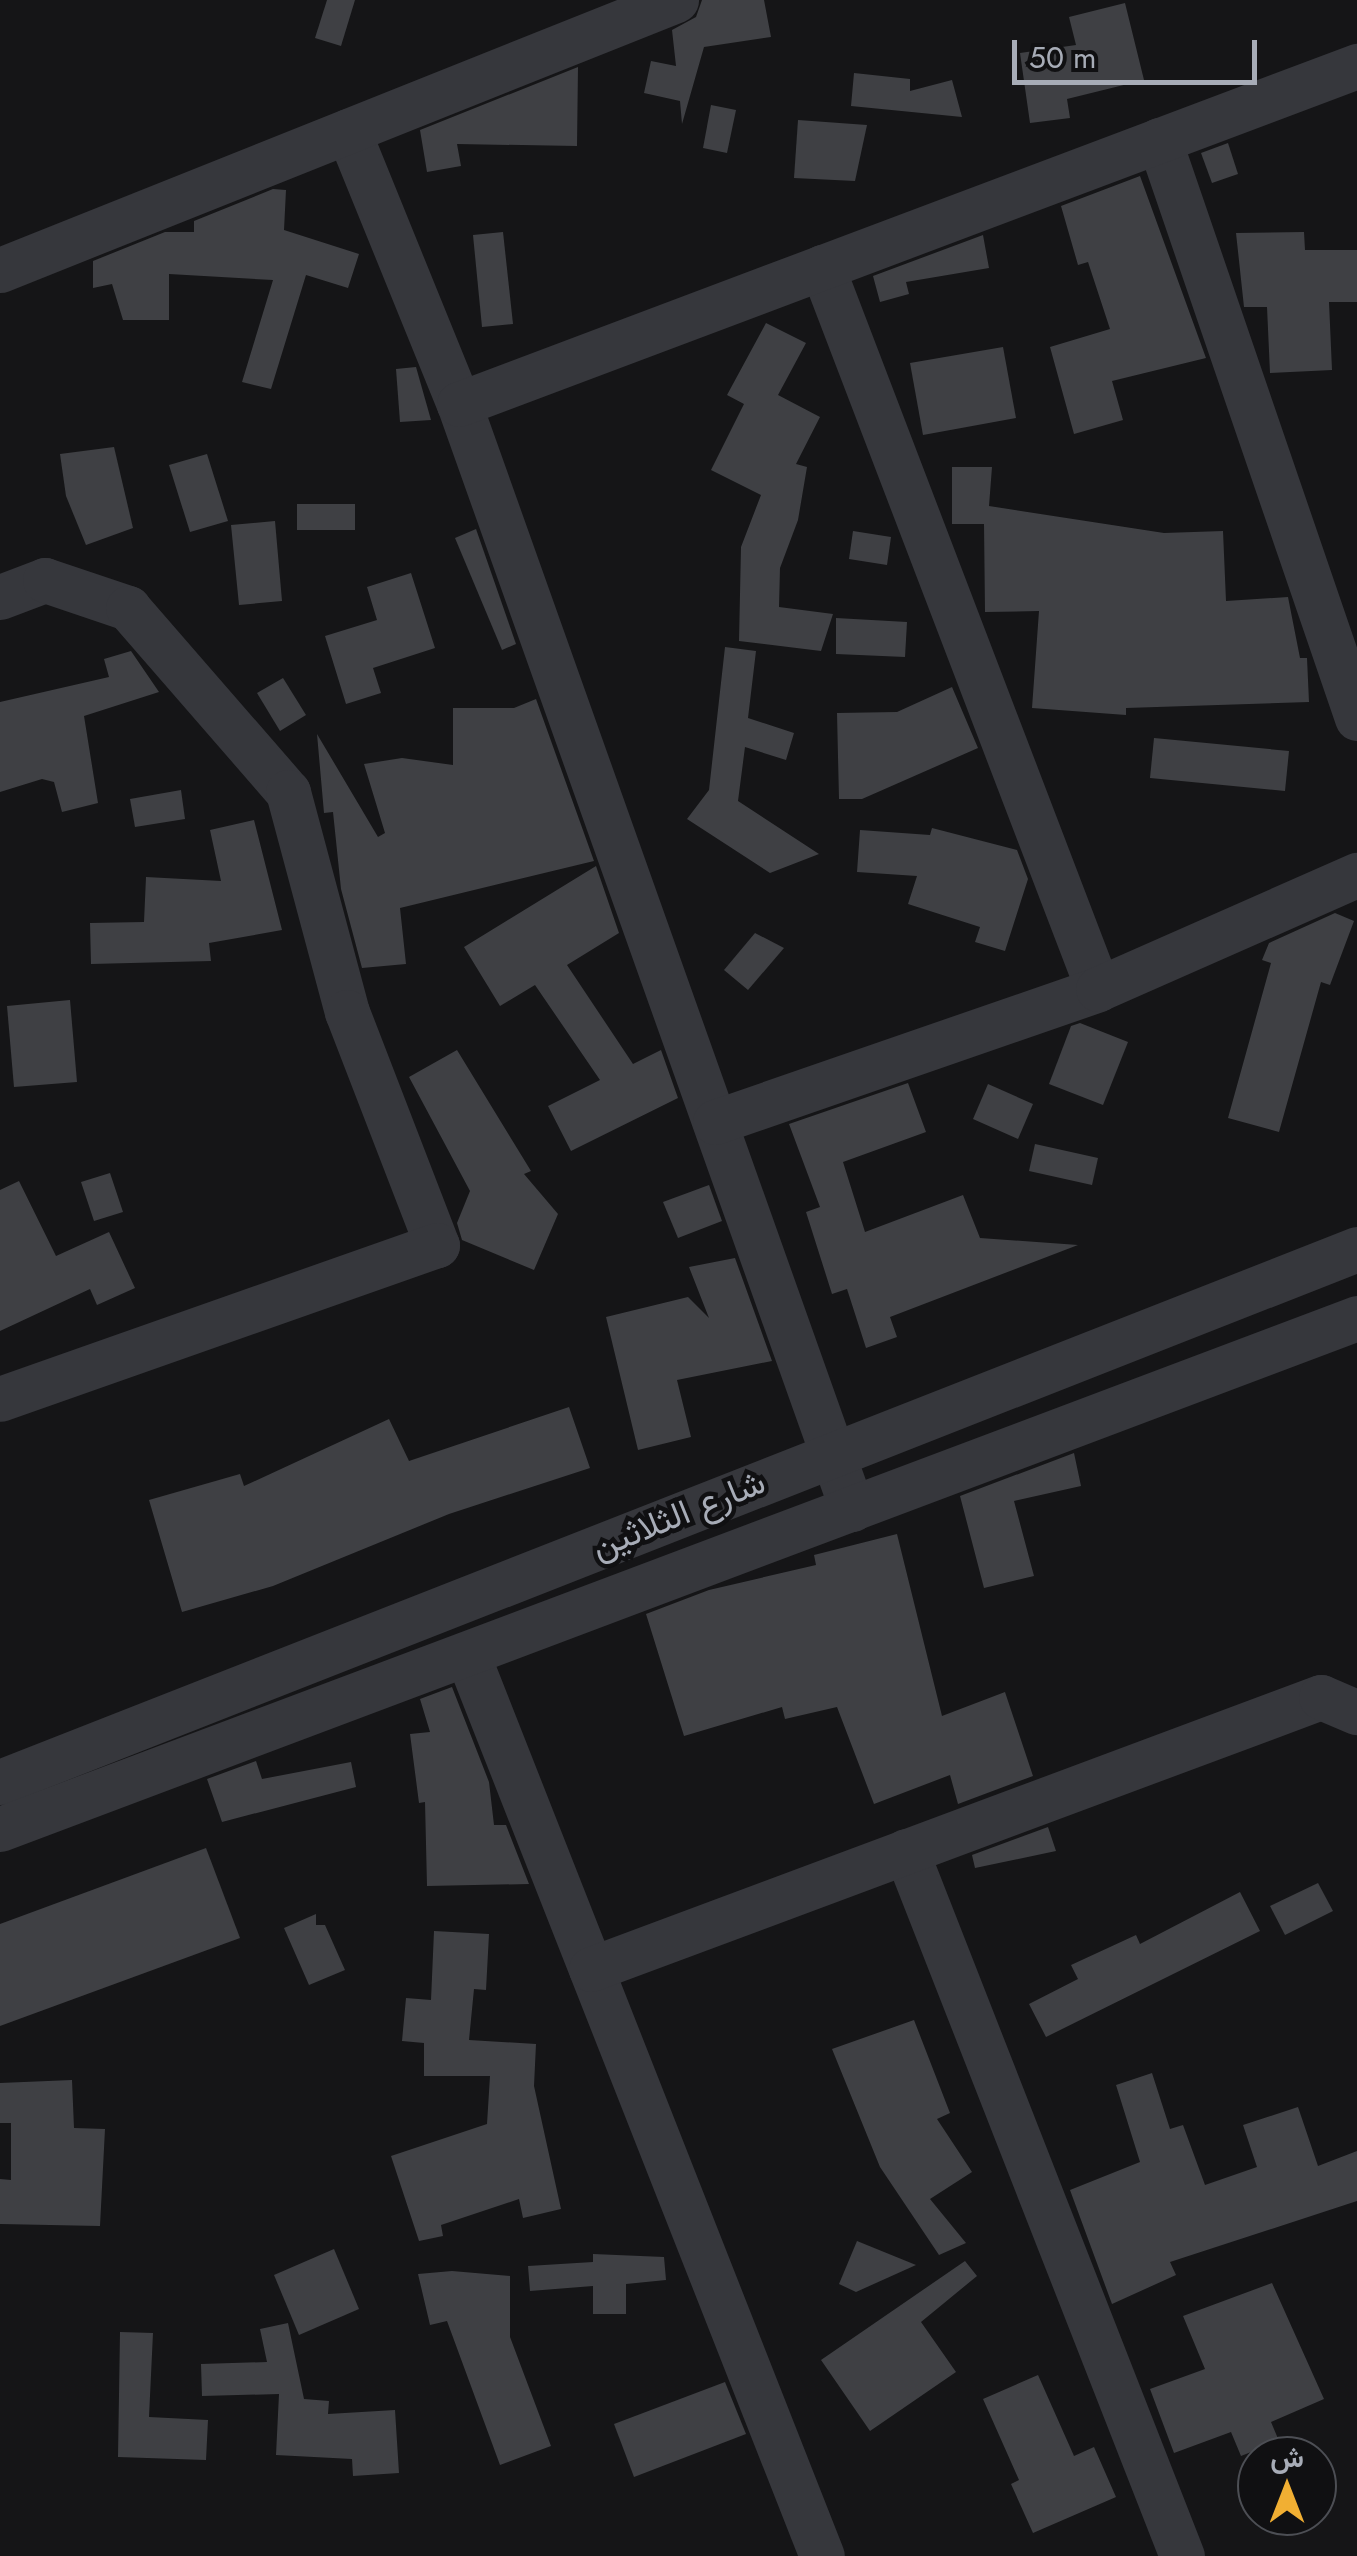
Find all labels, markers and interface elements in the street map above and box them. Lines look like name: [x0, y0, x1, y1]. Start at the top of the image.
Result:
scale bar: [1017, 20, 1262, 82]
text: 50 m: [1029, 36, 1096, 79]
street label: شارع الثلاثين: [585, 1460, 771, 1568]
north arrow: [1237, 2436, 1337, 2536]
text: ش: [1270, 2437, 1304, 2478]

